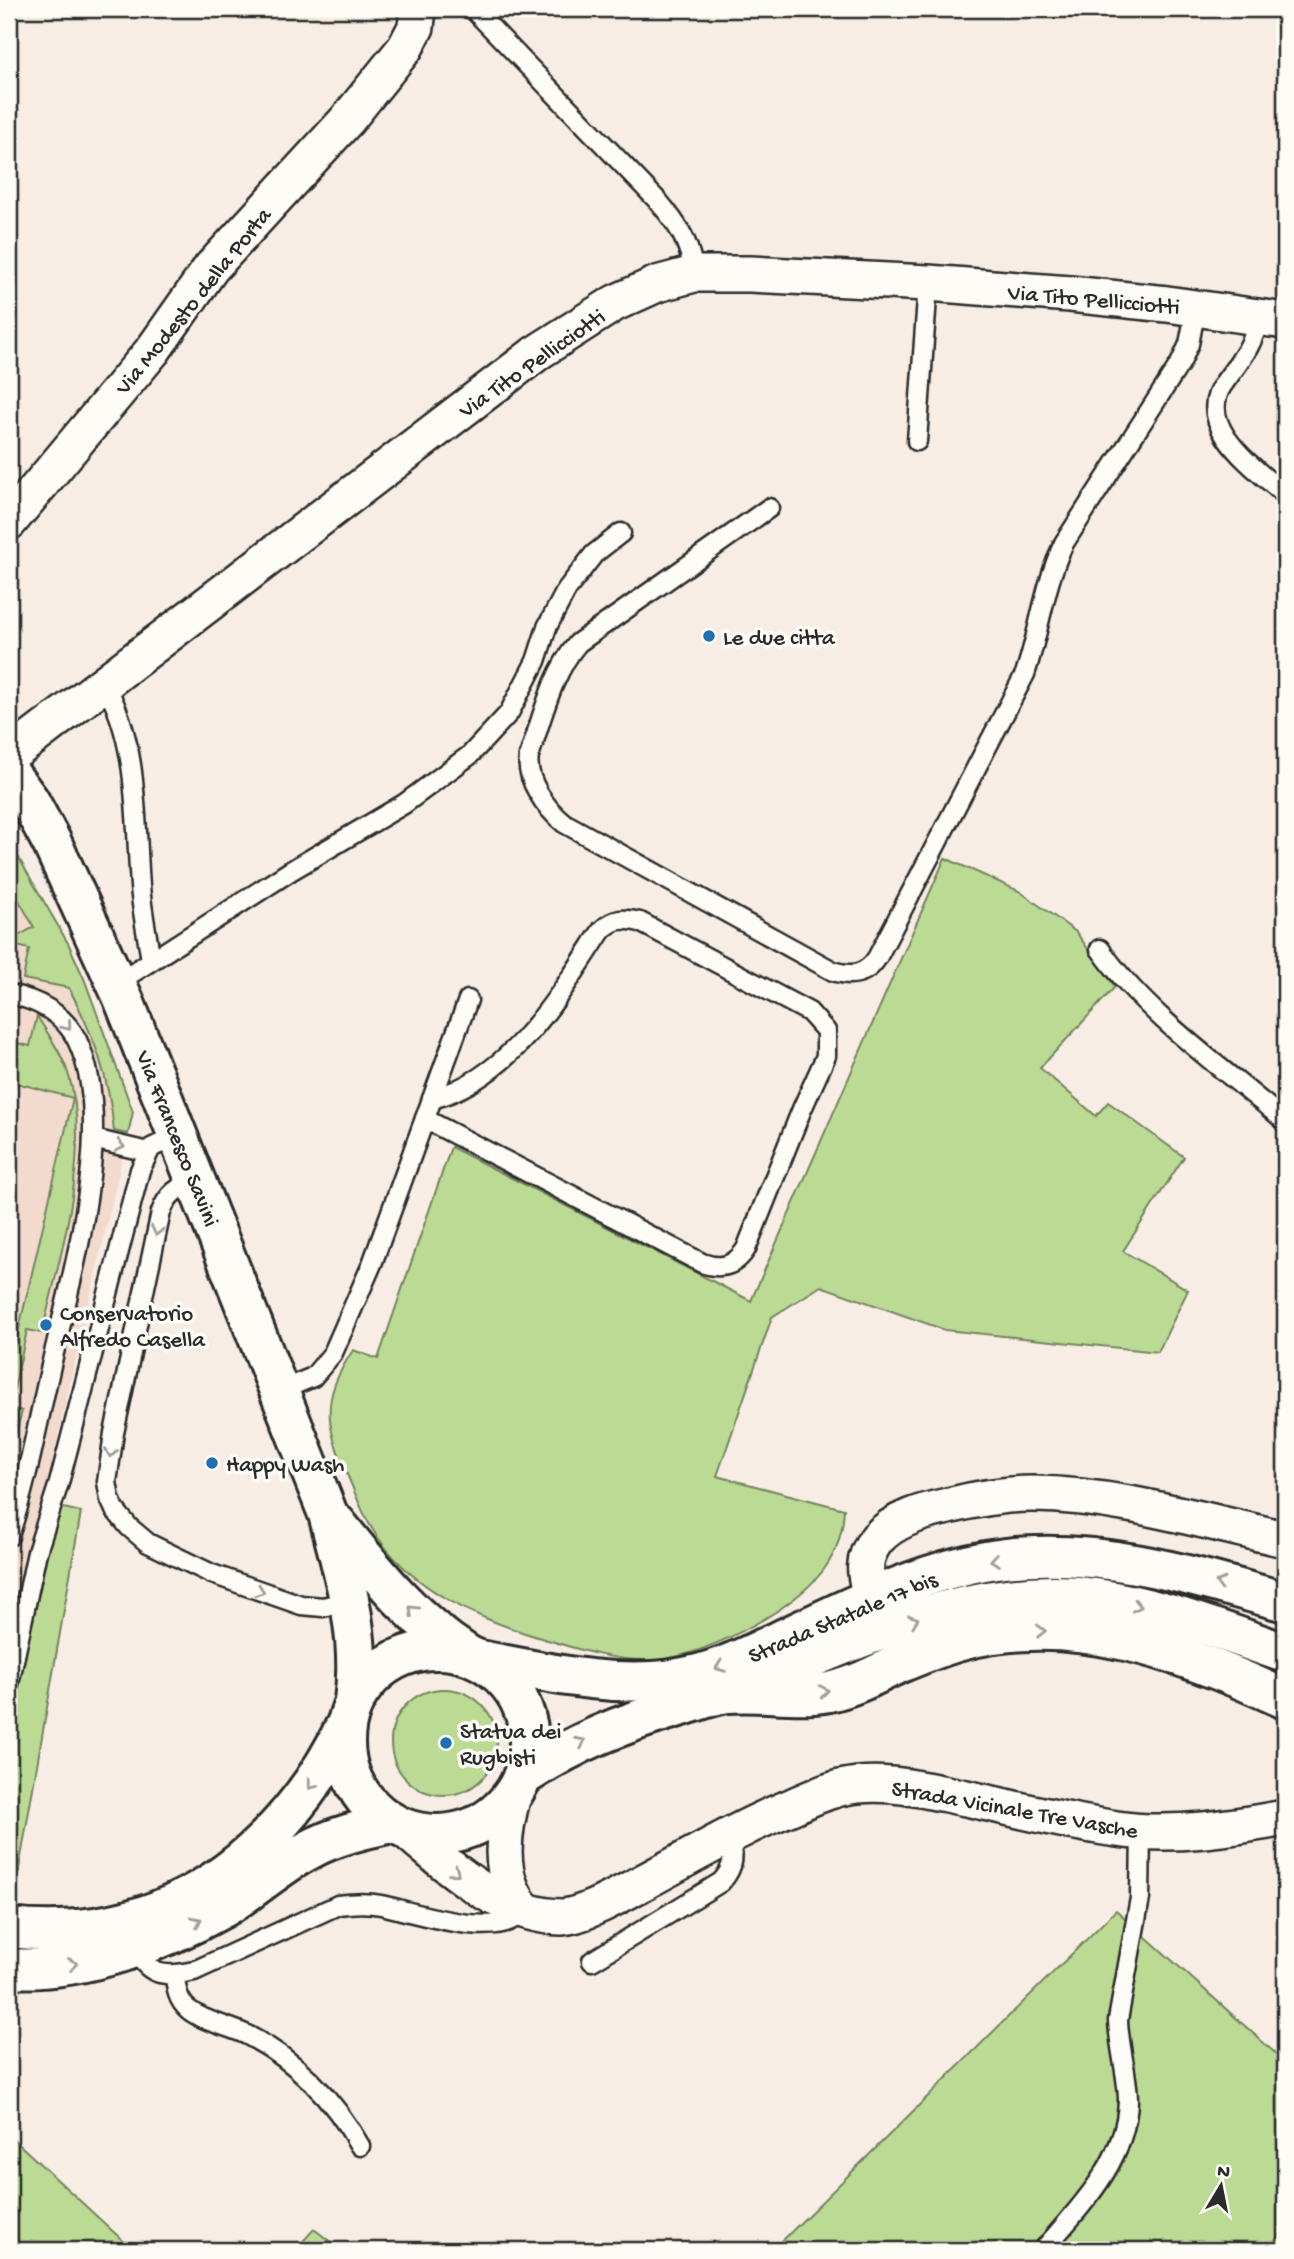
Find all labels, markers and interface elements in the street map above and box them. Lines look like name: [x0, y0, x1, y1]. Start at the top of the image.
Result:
street label: Via Modesto della Porta: [110, 202, 279, 402]
street label: Via Tito Pellicciotti: [1006, 280, 1181, 322]
street label: Via Tito Pellicciotti: [454, 304, 611, 426]
place label: Le due citta: [723, 626, 836, 653]
marker: Le due citta: [701, 628, 717, 644]
one-way arrow: [58, 1019, 71, 1031]
street label: Via Francesco Savini: [128, 1046, 223, 1231]
one-way arrow: [114, 1137, 126, 1152]
one-way arrow: [151, 1225, 165, 1237]
place label: Conservatorio Alfredo Casella: [60, 1302, 206, 1355]
marker: Conservatorio Alfredo Casella: [38, 1317, 54, 1333]
one-way arrow: [103, 1447, 118, 1459]
place label: Happy Wash: [226, 1453, 344, 1480]
marker: Happy Wash: [204, 1455, 220, 1471]
one-way arrow: [989, 1552, 1001, 1567]
street label: Strada Statale 17 bis: [745, 1567, 942, 1671]
one-way arrow: [1214, 1577, 1226, 1592]
one-way arrow: [253, 1583, 266, 1597]
one-way arrow: [1131, 1597, 1143, 1612]
one-way arrow: [408, 1605, 421, 1618]
one-way arrow: [907, 1614, 919, 1628]
one-way arrow: [1037, 1623, 1047, 1639]
one-way arrow: [715, 1658, 727, 1672]
one-way arrow: [818, 1684, 830, 1699]
place label: Statua dei Rugbisti: [460, 1720, 562, 1773]
marker: Statua dei Rugbisti: [438, 1735, 454, 1751]
one-way arrow: [574, 1737, 586, 1751]
street label: Strada Vicinale Tre Vasche: [889, 1776, 1141, 1847]
one-way arrow: [307, 1777, 320, 1790]
one-way arrow: [447, 1863, 460, 1876]
one-way arrow: [190, 1915, 202, 1929]
one-way arrow: [67, 1957, 79, 1972]
north arrow: [1186, 2150, 1256, 2220]
text: N: [1215, 2160, 1231, 2185]

